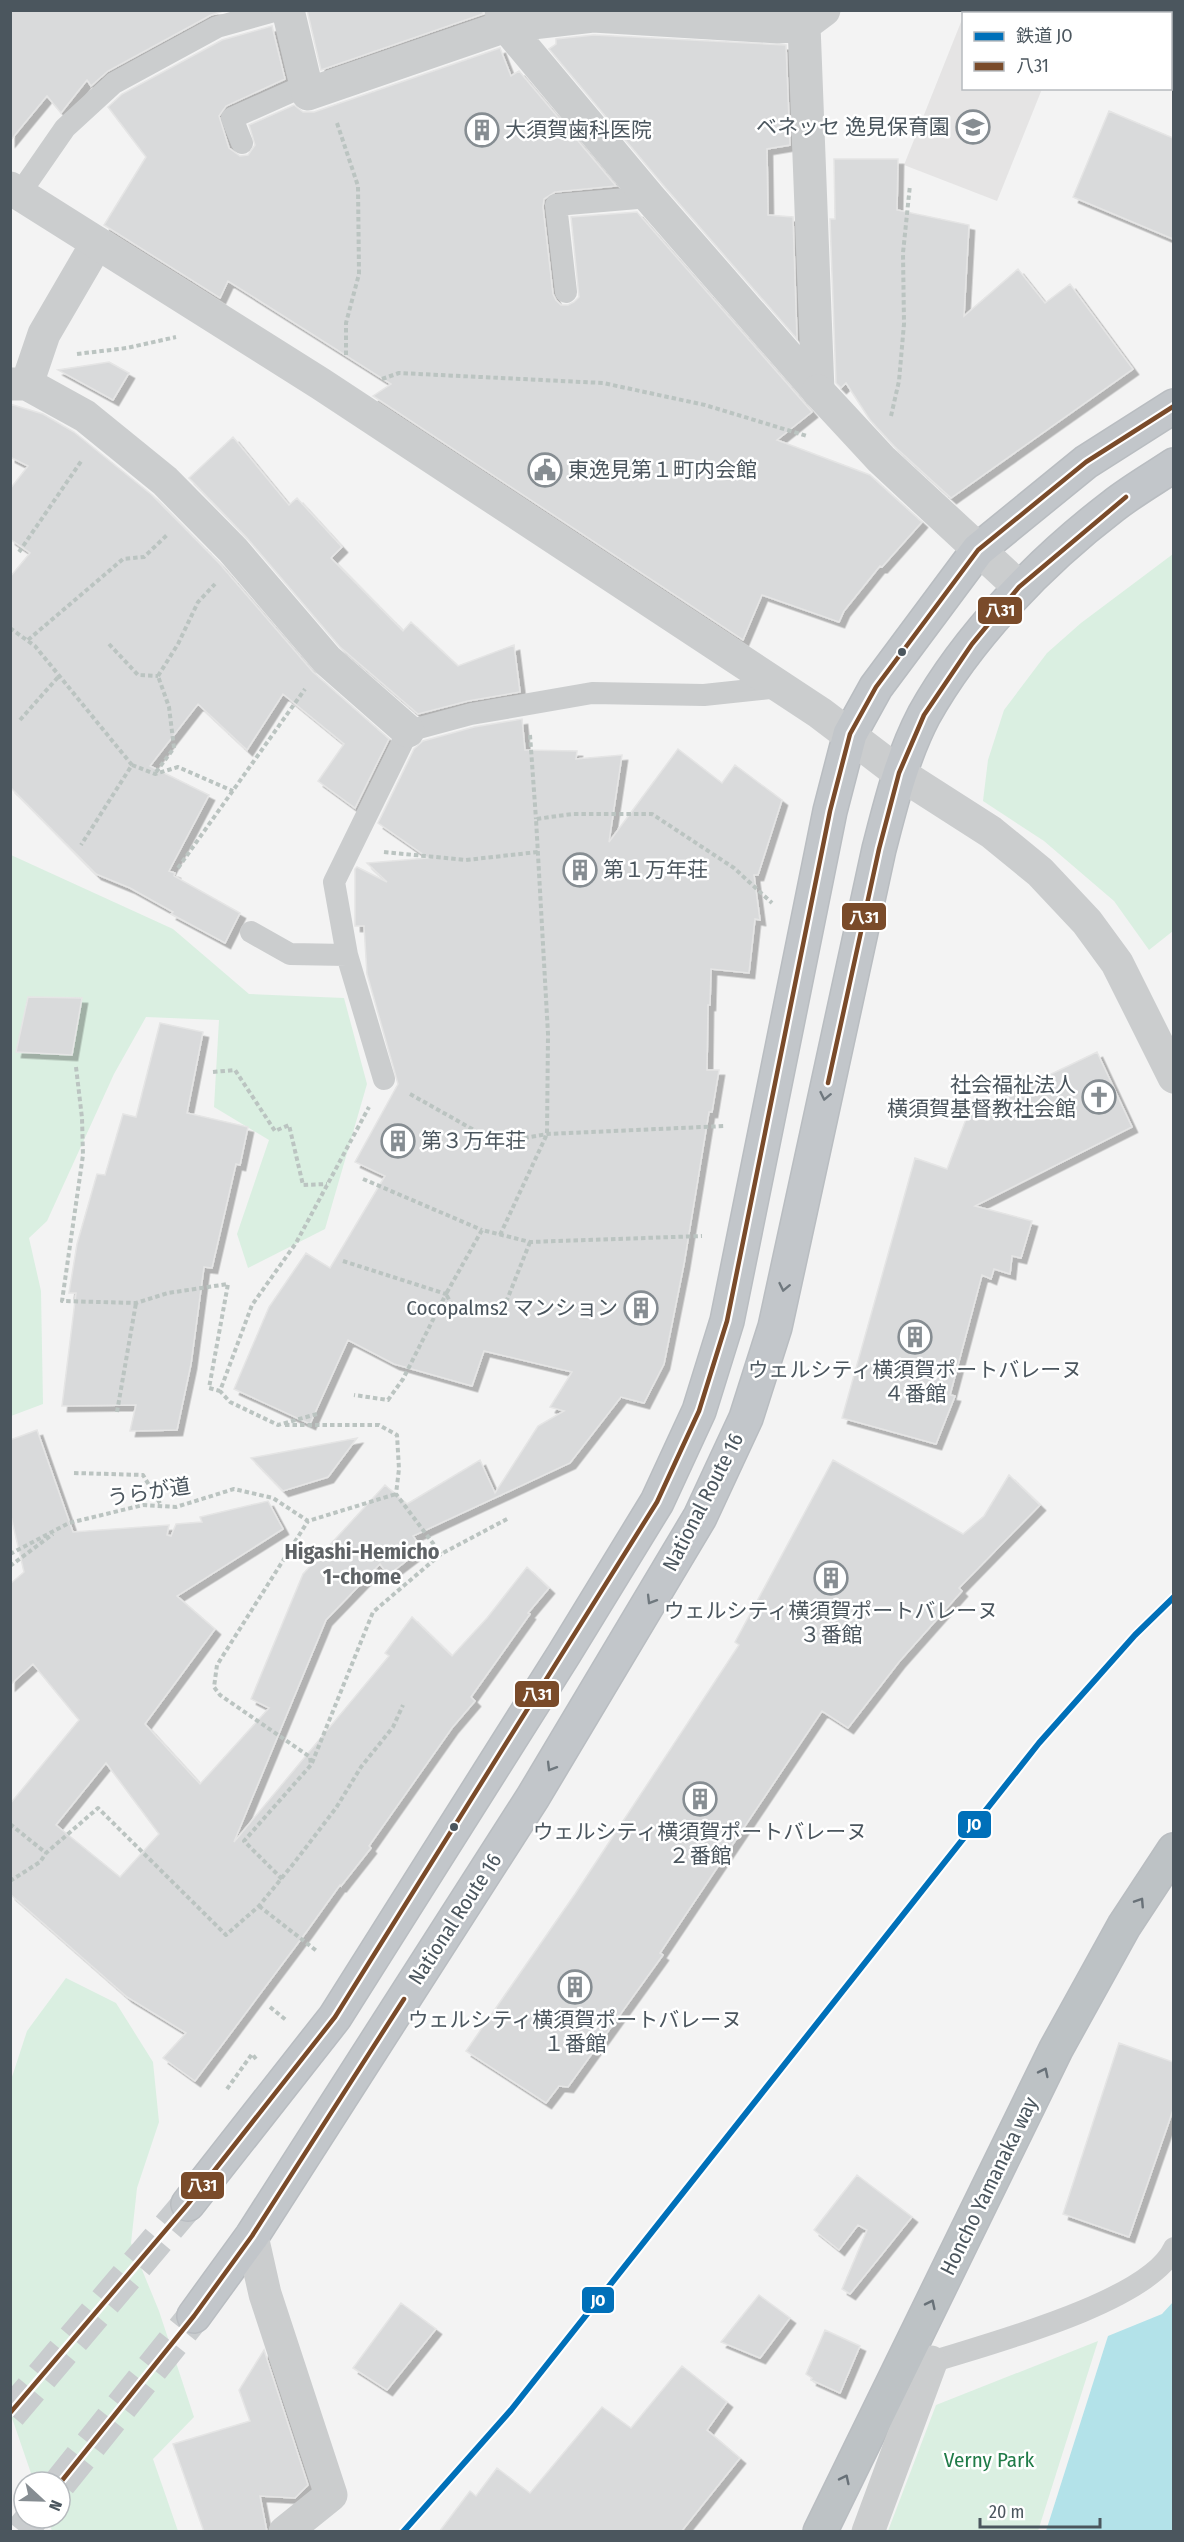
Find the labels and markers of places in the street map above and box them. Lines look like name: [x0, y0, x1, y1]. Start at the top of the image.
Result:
school or university icon: ベネッセ 逸見保育園: [955, 109, 991, 145]
building icon: 大須賀歯科医院: [464, 112, 500, 148]
place label: ベネッセ 逸見保育園: [756, 114, 950, 140]
place label: 大須賀歯科医院: [505, 117, 652, 143]
public building icon: 東逸見第１町内会館: [527, 452, 563, 488]
place label: 東逸見第１町内会館: [568, 457, 757, 483]
unlabelled marker: [896, 646, 908, 658]
building icon: 第１万年荘: [562, 852, 598, 888]
place label: 第１万年荘: [603, 857, 708, 883]
place label: 社会福祉法人 横須賀基督教社会館: [887, 1072, 1076, 1122]
church icon: 社会福祉法人 横須賀基督教社会館: [1081, 1079, 1117, 1115]
building icon: 第３万年荘: [380, 1123, 416, 1159]
place label: 第３万年荘: [421, 1128, 526, 1154]
building icon: Cocopalms2 マンション: [623, 1290, 659, 1326]
place label: Cocopalms2 マンション: [406, 1295, 618, 1321]
building icon: ウェルシティ横須賀ポートバレーヌ ４番館: [897, 1319, 933, 1355]
place label: ウェルシティ横須賀ポートバレーヌ ４番館: [748, 1357, 1082, 1407]
building icon: ウェルシティ横須賀ポートバレーヌ ３番館: [813, 1560, 849, 1596]
place label: ウェルシティ横須賀ポートバレーヌ ３番館: [664, 1598, 998, 1648]
building icon: ウェルシティ横須賀ポートバレーヌ ２番館: [682, 1781, 718, 1817]
place label: ウェルシティ横須賀ポートバレーヌ ２番館: [533, 1819, 867, 1869]
unlabelled marker: [448, 1821, 460, 1833]
building icon: ウェルシティ横須賀ポートバレーヌ １番館: [557, 1969, 593, 2005]
place label: ウェルシティ横須賀ポートバレーヌ １番館: [408, 2007, 742, 2057]

